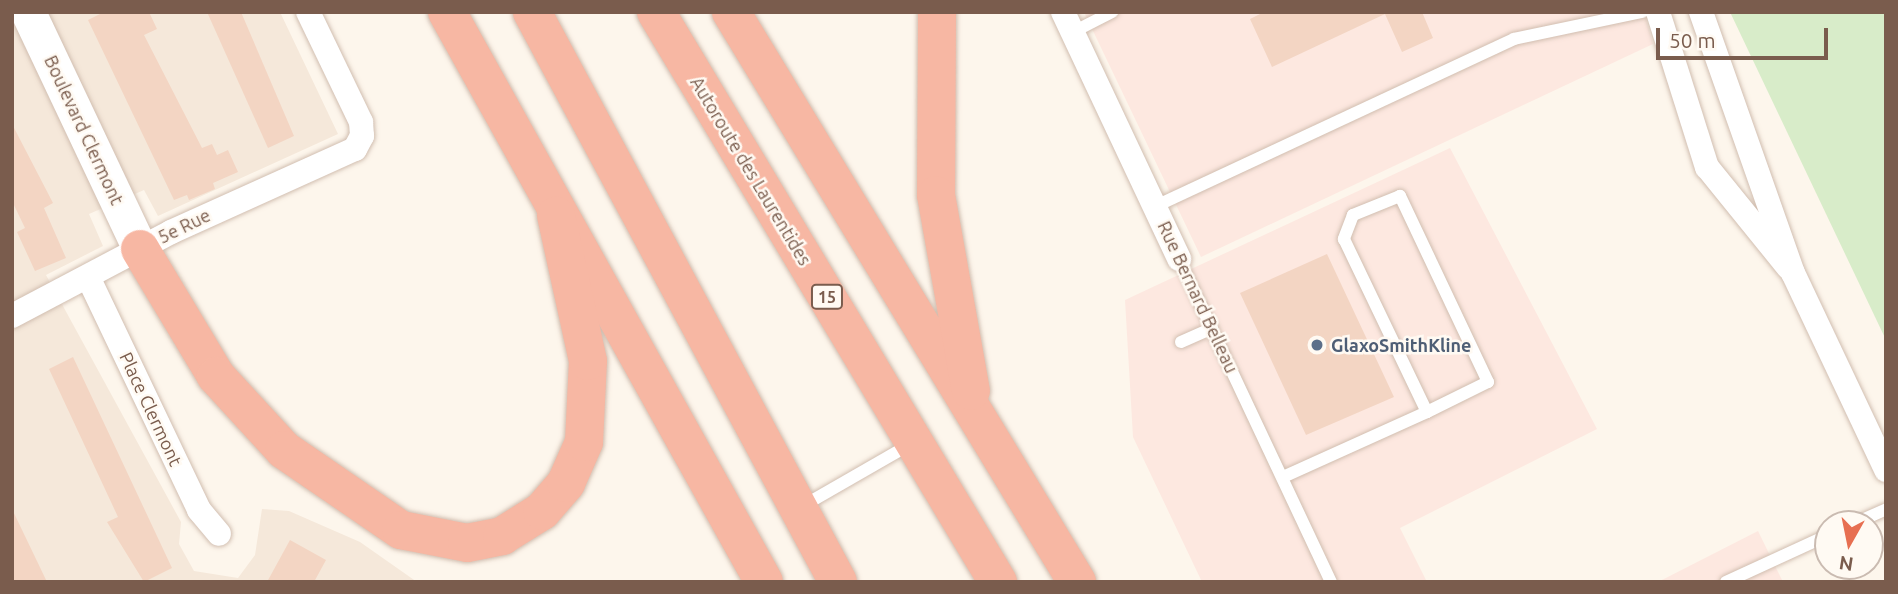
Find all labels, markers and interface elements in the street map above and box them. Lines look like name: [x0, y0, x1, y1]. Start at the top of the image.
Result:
scale bar: [1660, 14, 1832, 58]
text: 50 m: [1669, 28, 1716, 52]
street label: Boulevard Clermont: [40, 52, 128, 208]
street label: Autoroute des Laurentides: [686, 73, 816, 269]
street label: 5e Rue: [154, 204, 214, 248]
street label: Rue Bernard Belleau: [1153, 218, 1243, 376]
road number: 15: [810, 284, 844, 310]
place label: GlaxoSmithKline: [1331, 334, 1471, 356]
marker: GlaxoSmithKline: [1309, 337, 1325, 353]
street label: Place Clermont: [115, 349, 187, 469]
north arrow: [1814, 510, 1884, 580]
text: N: [1837, 552, 1855, 576]

